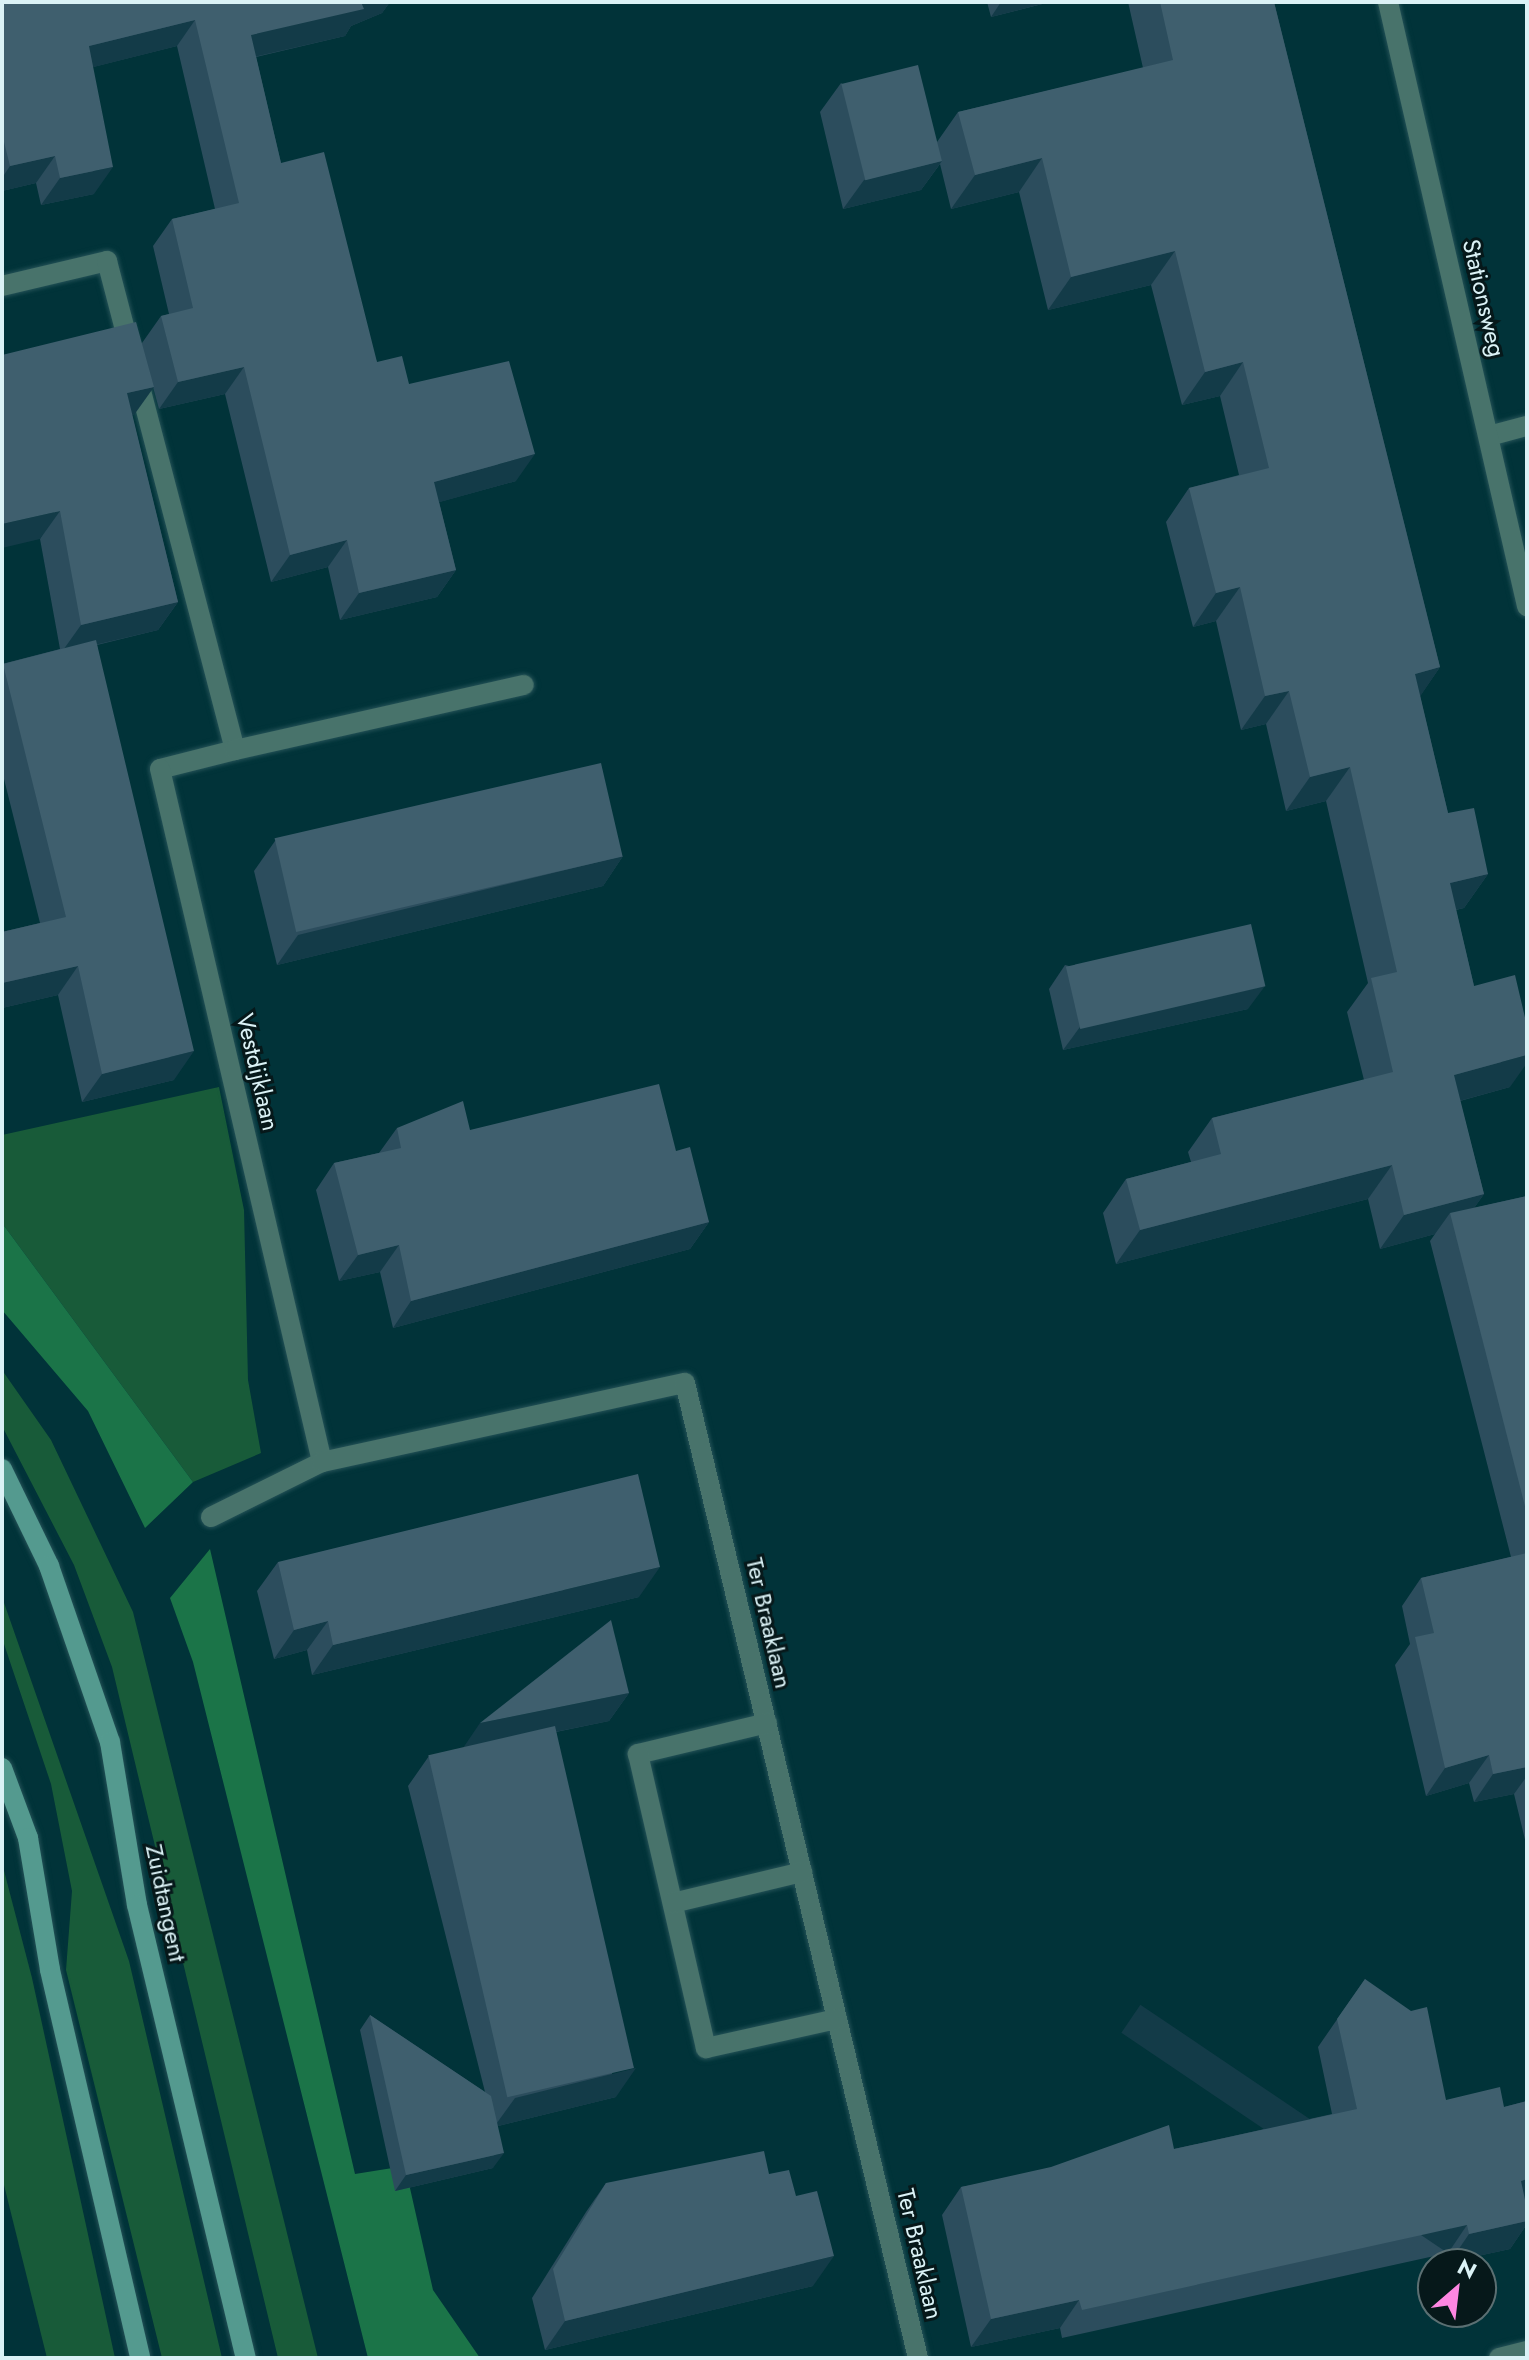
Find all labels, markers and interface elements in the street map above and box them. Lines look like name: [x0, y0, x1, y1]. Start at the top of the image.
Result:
street label: Stationsweg: [1457, 236, 1511, 360]
street label: Vestdijklaan: [231, 1011, 285, 1133]
street label: Ter Braaklaan: [740, 1555, 798, 1691]
street label: Zuidtangent: [140, 1842, 192, 1964]
street label: Ter Braaklaan: [891, 2186, 949, 2322]
north arrow: [1417, 2248, 1497, 2328]
text: N: [1452, 2250, 1483, 2287]

